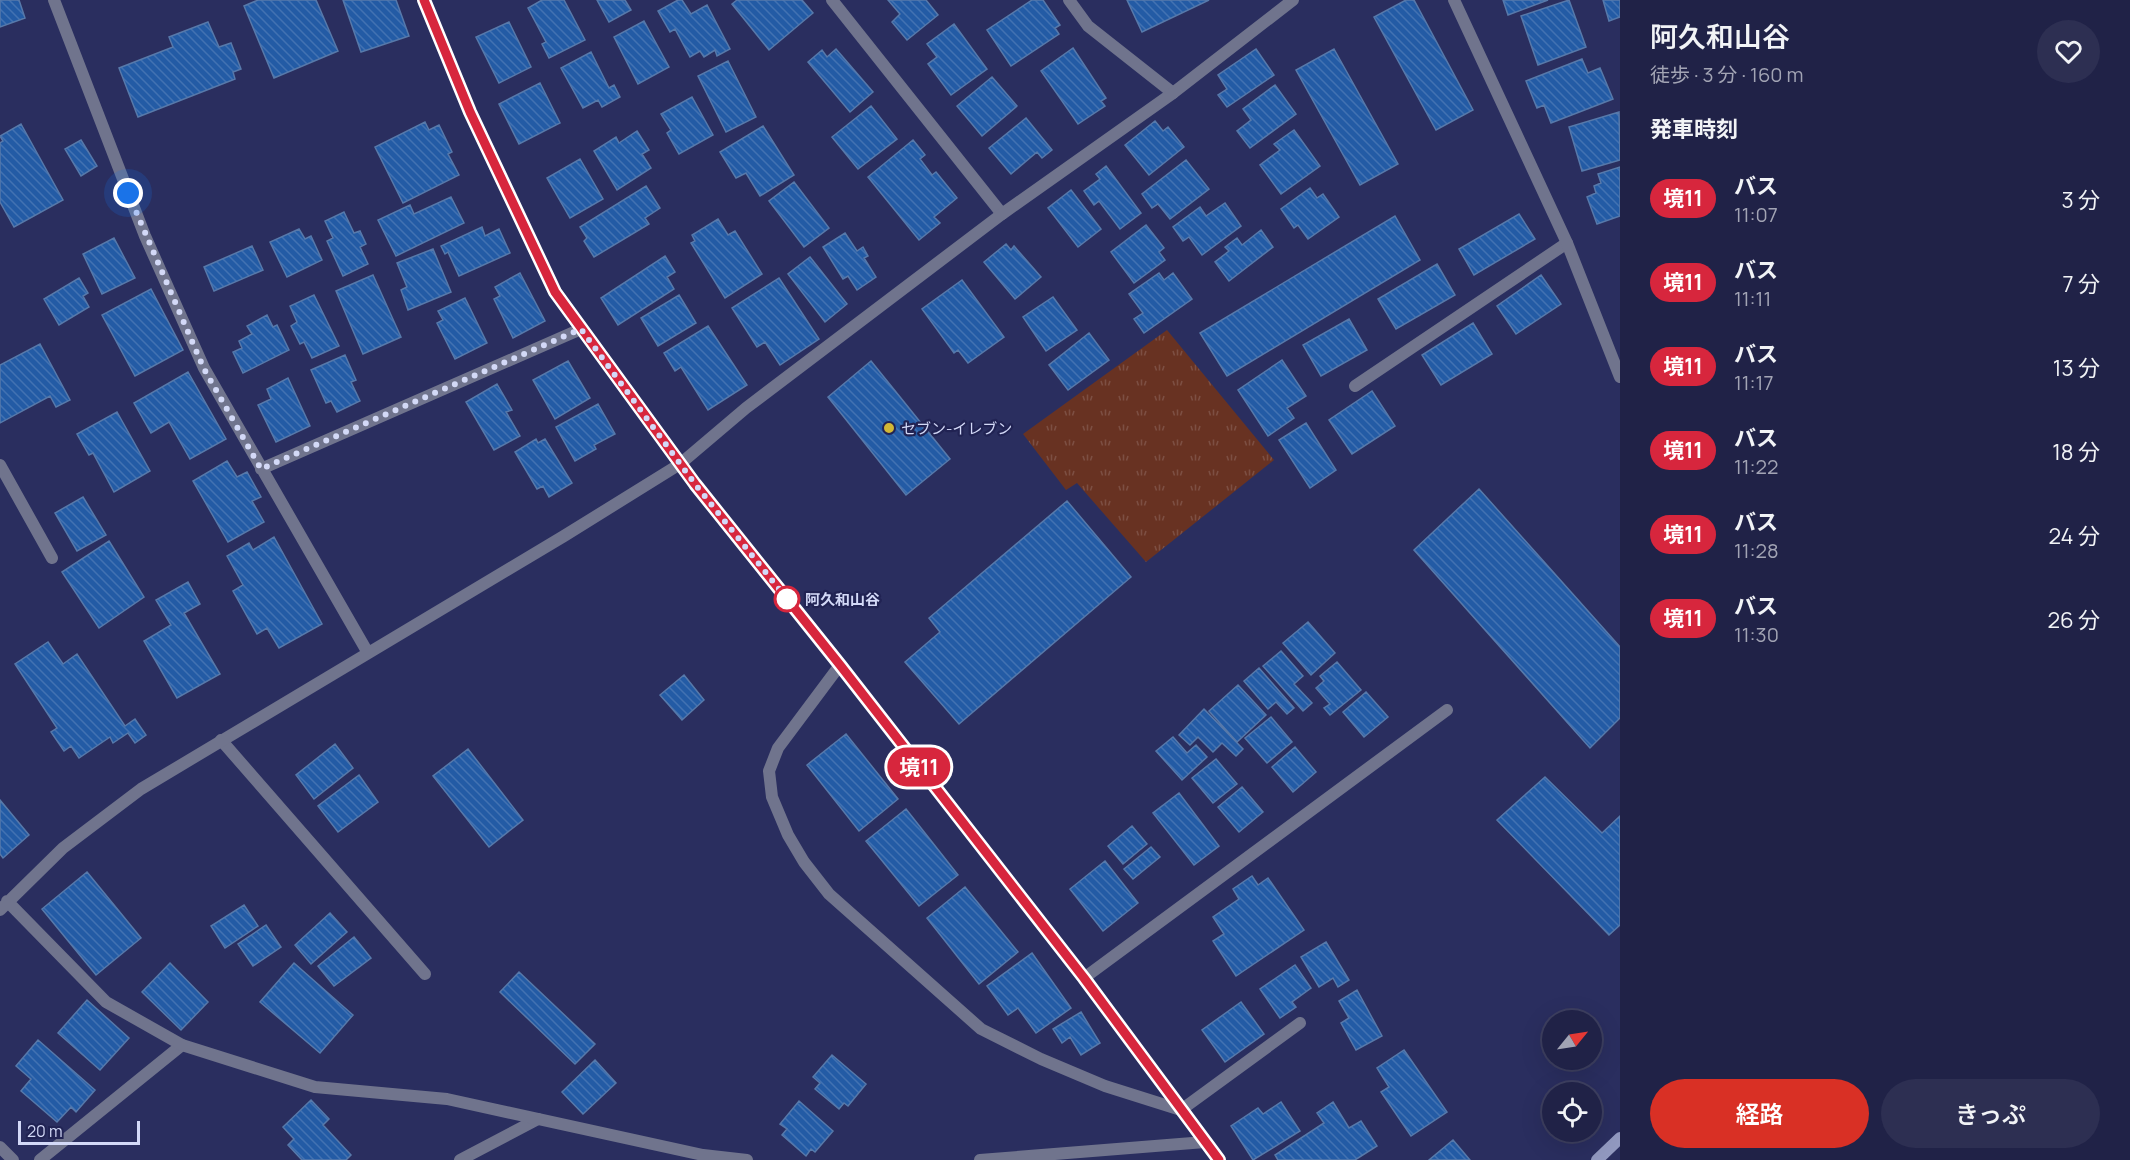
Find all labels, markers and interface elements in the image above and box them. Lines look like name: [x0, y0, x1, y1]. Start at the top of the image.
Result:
text: 阿久和山谷: [1650, 17, 1790, 55]
button: heart: [2037, 20, 2100, 83]
text: 徒歩 · 3 分 · 160 m: [1650, 61, 1804, 88]
text: 発車時刻: [1650, 114, 1738, 144]
text: バス: [1734, 171, 1778, 201]
your location: [113, 178, 143, 208]
text: 境11: [1663, 184, 1703, 212]
text: 3 分: [2061, 185, 2100, 215]
text: 11:07: [1734, 201, 1778, 228]
text: バス: [1734, 255, 1778, 285]
text: 境11: [1663, 268, 1703, 296]
text: 7 分: [2063, 269, 2100, 299]
text: 11:11: [1734, 285, 1771, 312]
text: バス: [1734, 339, 1778, 369]
text: 境11: [1663, 352, 1703, 380]
text: 13 分: [2053, 353, 2100, 383]
text: 11:17: [1734, 369, 1773, 396]
place label: セブン-イレブン: [901, 418, 1012, 439]
marker: セブン-イレブン: [882, 421, 896, 435]
text: バス: [1734, 423, 1778, 453]
text: 境11: [1663, 436, 1703, 464]
text: 18 分: [2052, 437, 2100, 467]
text: 11:22: [1734, 453, 1778, 480]
text: バス: [1734, 507, 1778, 537]
text: 境11: [1663, 520, 1703, 548]
text: 24 分: [2049, 521, 2100, 551]
text: 11:28: [1734, 537, 1779, 564]
marker: 阿久和山谷: [774, 586, 800, 612]
place label: 阿久和山谷: [805, 589, 880, 610]
text: バス: [1734, 591, 1778, 621]
text: 境11: [1663, 604, 1703, 632]
text: 26 分: [2047, 605, 2100, 635]
text: 11:30: [1734, 621, 1779, 648]
line badge: 境11: [884, 748, 954, 786]
text: 境11: [899, 753, 939, 781]
north arrow: [1542, 1010, 1602, 1070]
map controls: [1542, 1010, 1602, 1142]
button: 経路: [1650, 1079, 1869, 1148]
button: きっぷ: [1881, 1079, 2100, 1148]
button: locate: [1542, 1082, 1602, 1142]
scale bar: [18, 1118, 140, 1146]
text: 20 m: [27, 1120, 63, 1142]

